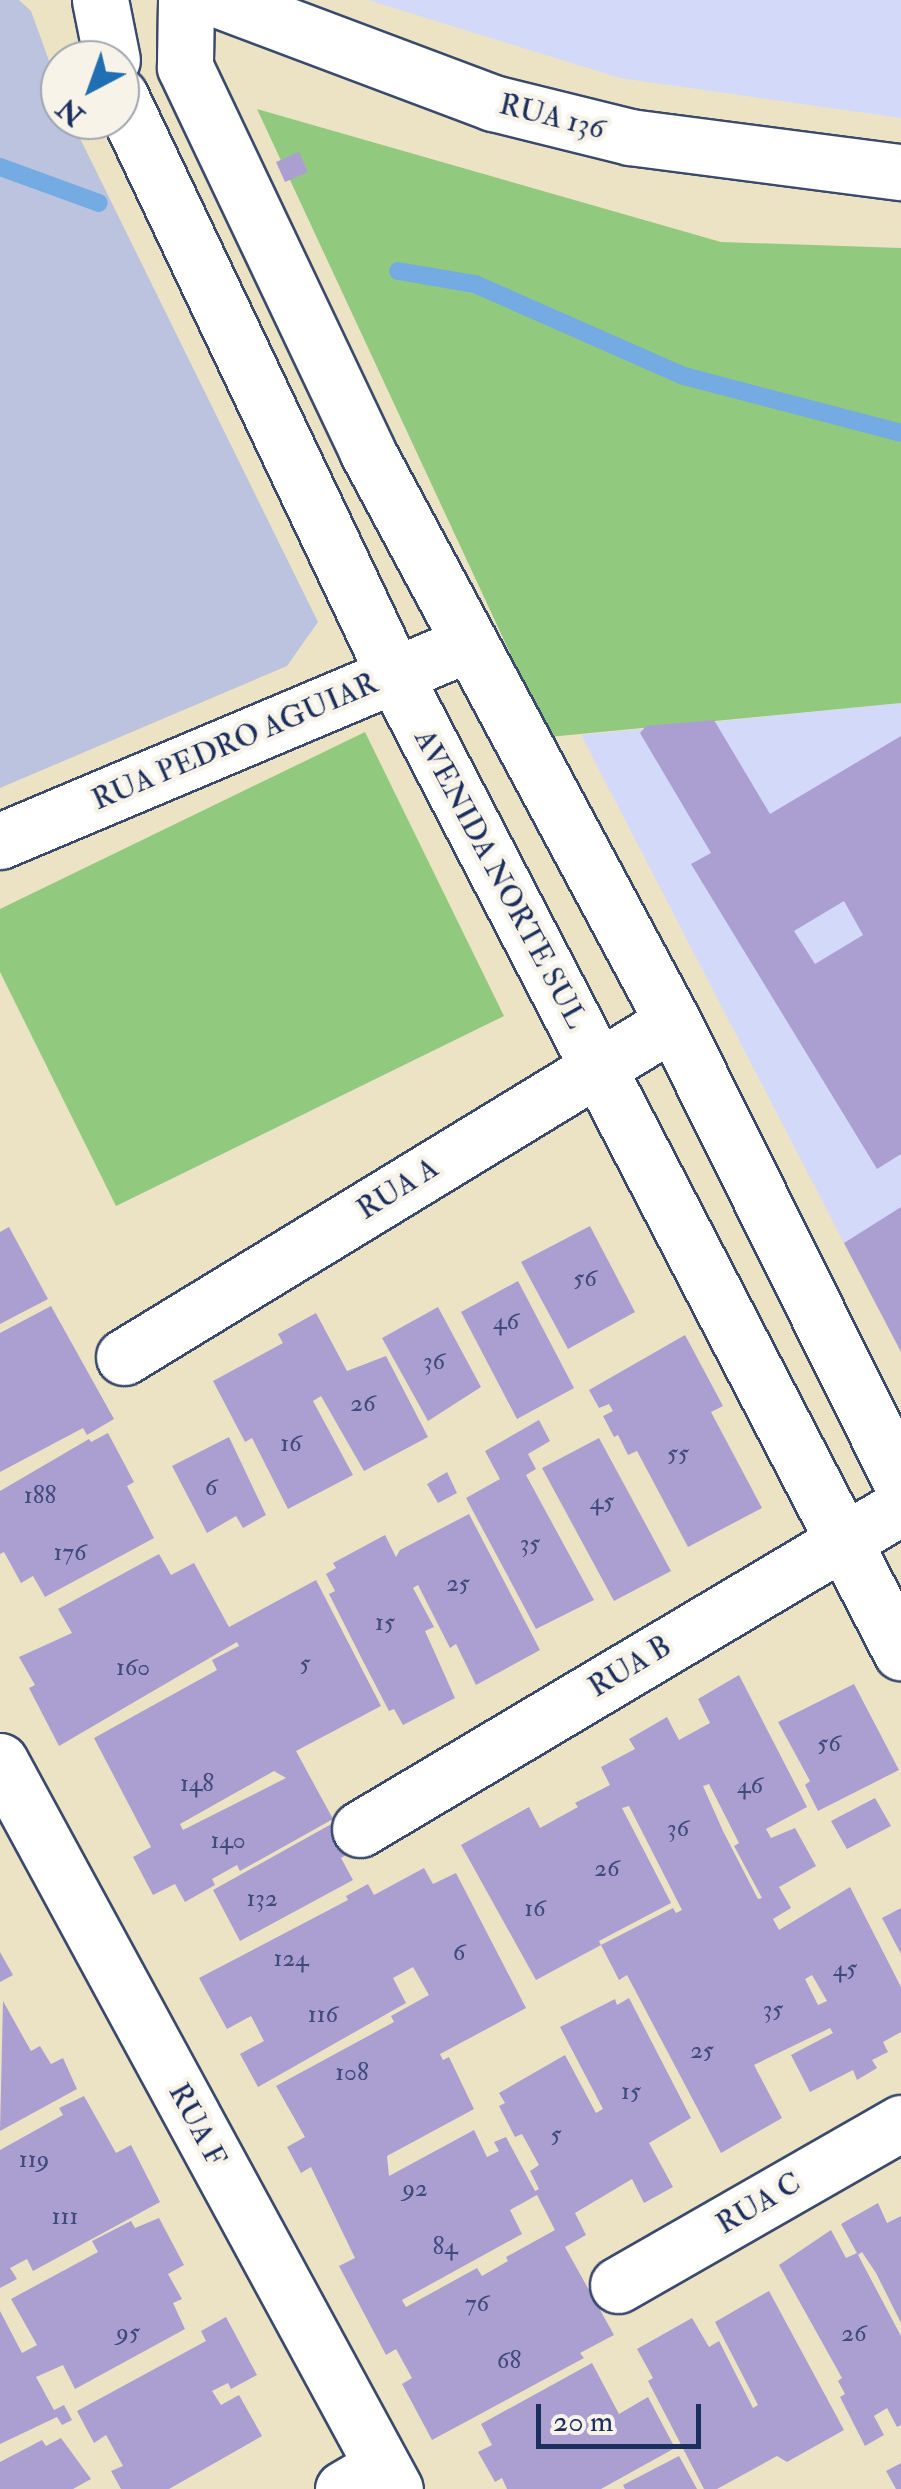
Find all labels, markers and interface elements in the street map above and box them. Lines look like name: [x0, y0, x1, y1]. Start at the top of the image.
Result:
north arrow: [40, 40, 140, 140]
street label: RUA 136: [495, 87, 609, 147]
text: N: [50, 90, 92, 133]
street label: RUA PEDRO AGUIAR: [87, 665, 383, 819]
street label: AVENIDA NORTE SUL: [406, 723, 594, 1035]
street label: RUA A: [351, 1150, 445, 1228]
house number: 56: [573, 1264, 597, 1294]
house number: 46: [493, 1307, 519, 1337]
house number: 36: [423, 1347, 445, 1377]
house number: 26: [350, 1389, 376, 1419]
house number: 16: [280, 1429, 302, 1459]
house number: 55: [667, 1439, 689, 1469]
house number: 6: [205, 1473, 217, 1503]
house number: 188: [24, 1481, 56, 1511]
house number: 45: [590, 1487, 614, 1517]
house number: 35: [520, 1529, 540, 1559]
house number: 176: [54, 1538, 86, 1568]
house number: 25: [446, 1569, 470, 1599]
house number: 15: [375, 1608, 395, 1638]
street label: RUA B: [582, 1628, 678, 1706]
house number: 5: [300, 1649, 310, 1679]
house number: 160: [116, 1653, 150, 1683]
house number: 56: [817, 1729, 841, 1759]
house number: 148: [180, 1769, 214, 1799]
house number: 46: [737, 1771, 763, 1801]
house number: 36: [667, 1814, 689, 1844]
house number: 140: [210, 1826, 246, 1856]
house number: 26: [594, 1854, 620, 1884]
house number: 132: [246, 1884, 278, 1914]
house number: 16: [524, 1894, 546, 1924]
house number: 6: [453, 1938, 465, 1968]
house number: 124: [273, 1944, 309, 1974]
house number: 45: [833, 1954, 857, 1984]
house number: 35: [763, 1995, 783, 2025]
house number: 116: [308, 2000, 338, 2030]
house number: 25: [690, 2036, 714, 2066]
house number: 108: [335, 2058, 369, 2088]
street label: RUA F: [160, 2077, 234, 2173]
house number: 15: [621, 2077, 641, 2107]
house number: 5: [551, 2120, 561, 2150]
house number: 119: [19, 2145, 49, 2175]
street label: RUA C: [710, 2165, 808, 2243]
house number: 92: [402, 2174, 428, 2204]
house number: 111: [52, 2202, 78, 2232]
house number: 84: [432, 2232, 458, 2262]
house number: 76: [465, 2289, 489, 2319]
house number: 95: [116, 2318, 140, 2348]
house number: 26: [841, 2319, 867, 2349]
house number: 68: [497, 2346, 521, 2376]
scale bar: [541, 2384, 706, 2446]
text: 20 m: [553, 2403, 613, 2440]

